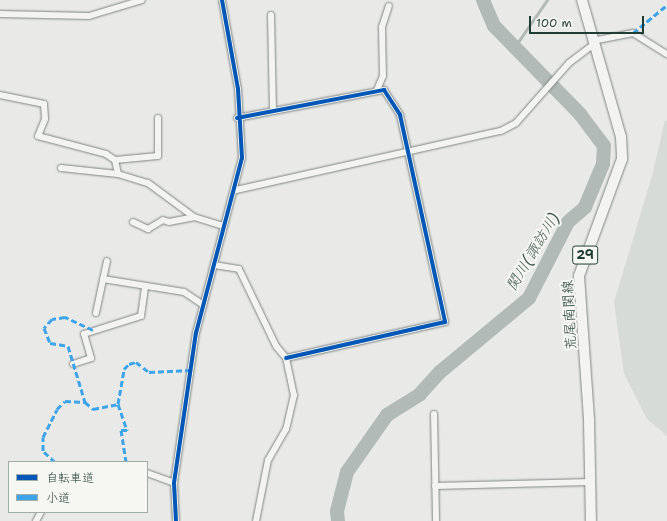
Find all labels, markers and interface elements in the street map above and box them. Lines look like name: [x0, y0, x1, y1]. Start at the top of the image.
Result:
scale bar: [531, 8, 646, 34]
text: 100 m: [536, 15, 572, 31]
water label: 関川(諏訪川): [503, 210, 563, 294]
road number: 29: [572, 244, 598, 266]
street label: 荒尾南関線: [559, 280, 579, 350]
legend: [8, 461, 148, 513]
text: 自転車道: [46, 470, 94, 486]
text: 小道: [46, 490, 70, 506]

